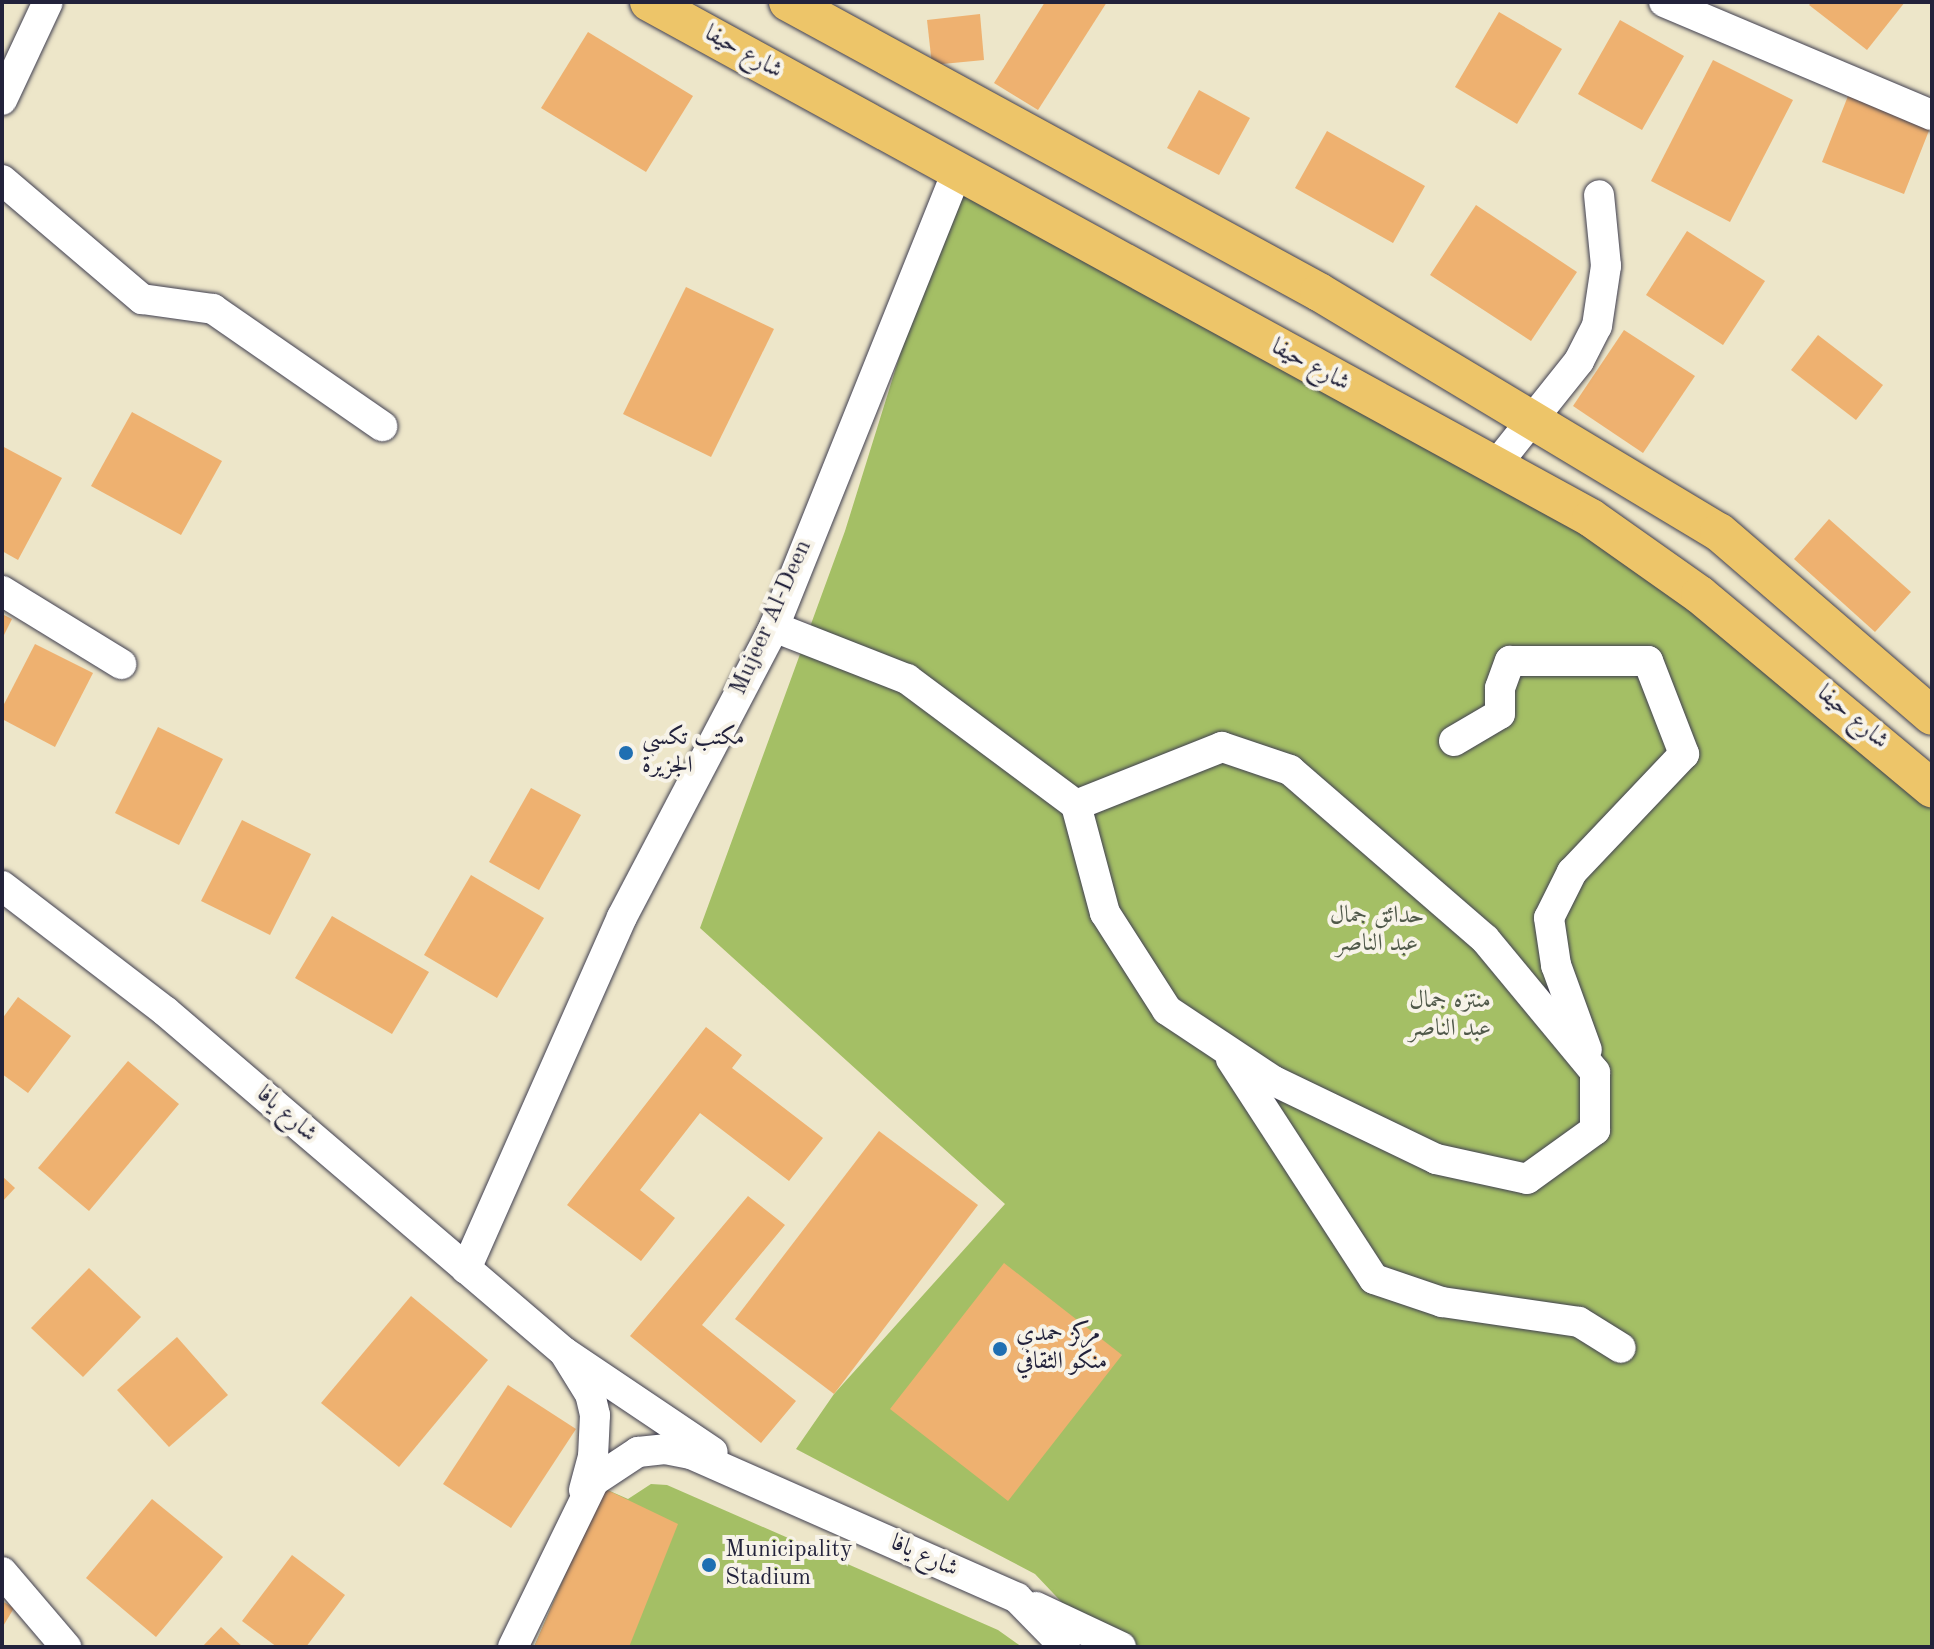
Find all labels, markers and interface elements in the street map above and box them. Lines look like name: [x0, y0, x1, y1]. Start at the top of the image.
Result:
street label: شارع حيفا: [699, 20, 787, 86]
street label: شارع حيفا: [1266, 333, 1354, 399]
street label: Mujeer Al-Deen: [725, 536, 819, 700]
street label: شارع حيفا: [1810, 680, 1894, 756]
place label: مكتب تكسي الجزيرة: [642, 725, 745, 781]
marker: مكتب تكسي الجزيرة: [617, 744, 635, 762]
park label: حدائق جمال عبد الناصر: [1330, 903, 1424, 959]
park label: منتزه جمال عبد الناصر: [1409, 988, 1491, 1044]
street label: شارع يافا: [250, 1081, 322, 1149]
place label: مركز حمدي منكو الثقافي: [1016, 1321, 1107, 1377]
marker: مركز حمدي منكو الثقافي: [991, 1340, 1009, 1358]
street label: شارع يافا: [886, 1529, 962, 1585]
place label: Municipality Stadium: [725, 1537, 853, 1593]
marker: Municipality Stadium: [700, 1556, 718, 1574]

